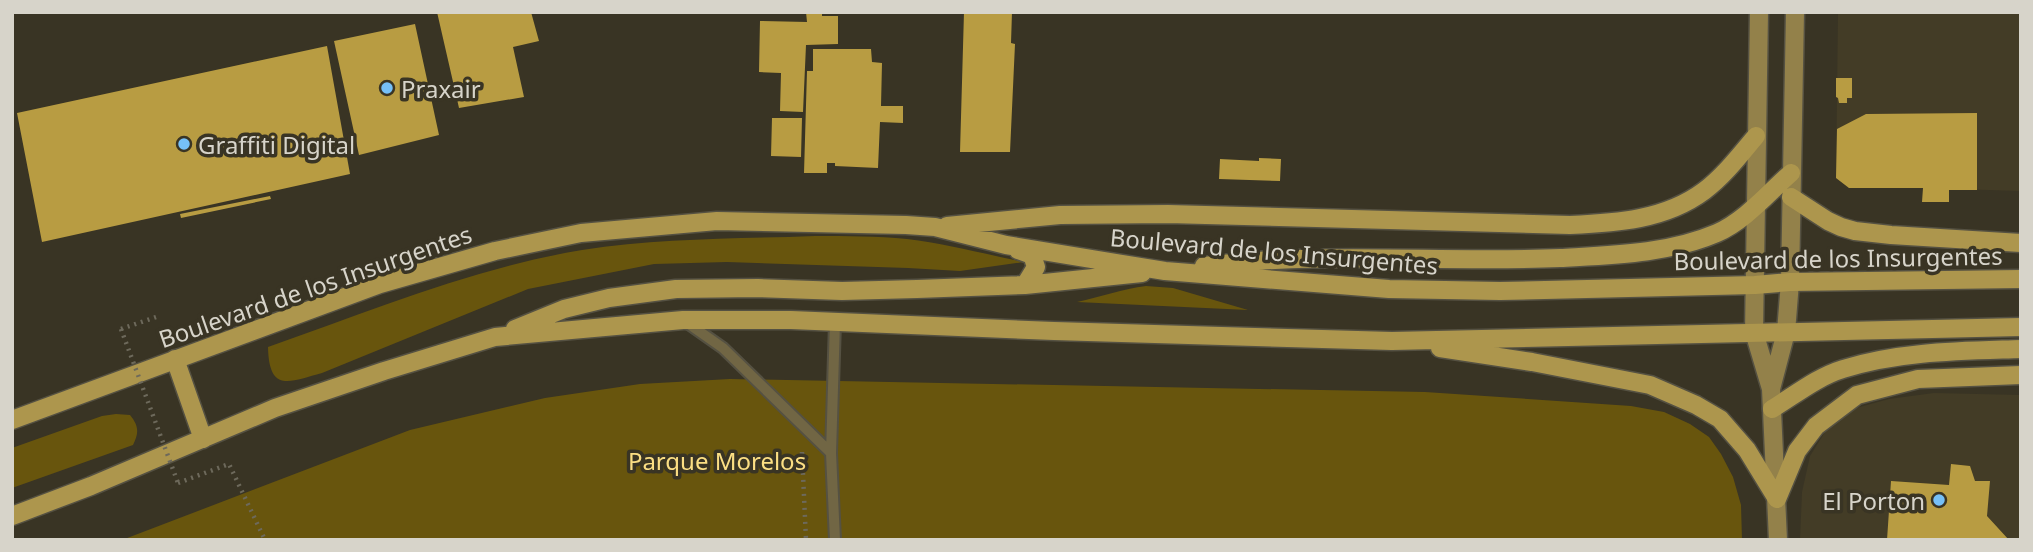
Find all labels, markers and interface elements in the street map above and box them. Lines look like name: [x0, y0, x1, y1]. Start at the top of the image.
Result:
place label: Praxair: [401, 72, 481, 105]
marker: Praxair: [379, 80, 395, 96]
place label: Graffiti Digital: [198, 128, 355, 161]
marker: Graffiti Digital: [176, 136, 192, 152]
street label: Boulevard de los Insurgentes: [154, 217, 476, 355]
street label: Boulevard de los Insurgentes: [1109, 220, 1439, 282]
street label: Boulevard de los Insurgentes: [1673, 239, 2003, 277]
park label: Parque Morelos: [628, 444, 806, 477]
place label: El Porton: [1822, 484, 1925, 517]
marker: El Porton: [1931, 492, 1947, 508]

